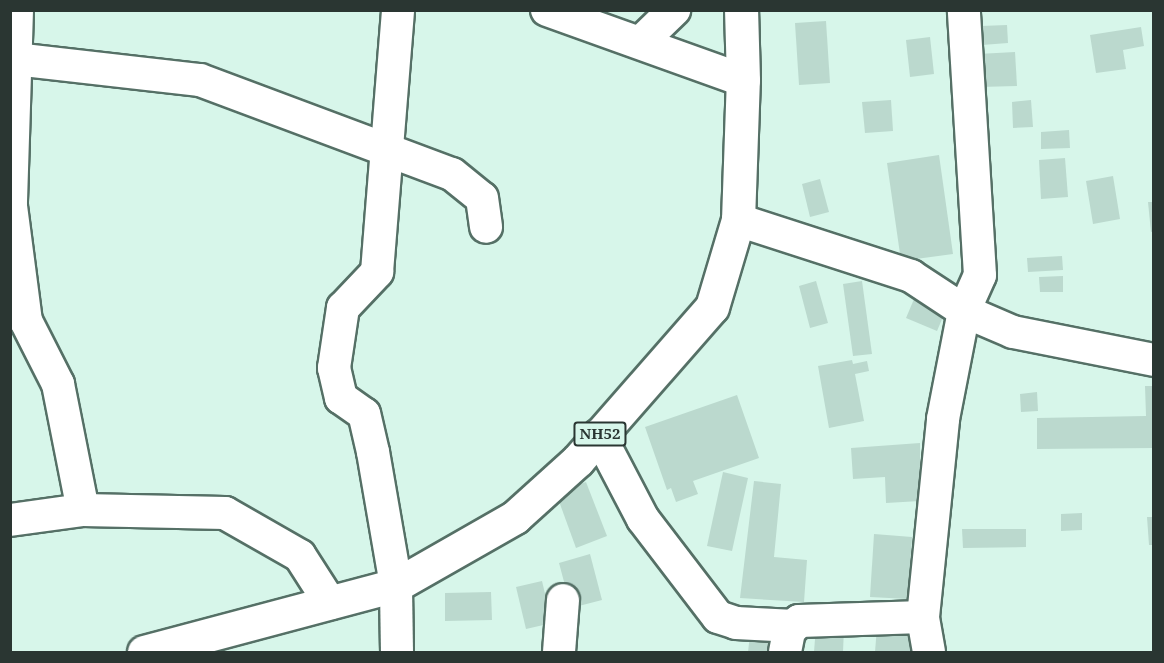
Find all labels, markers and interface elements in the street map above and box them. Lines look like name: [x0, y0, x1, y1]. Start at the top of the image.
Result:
road number: NH52: [573, 422, 627, 446]

